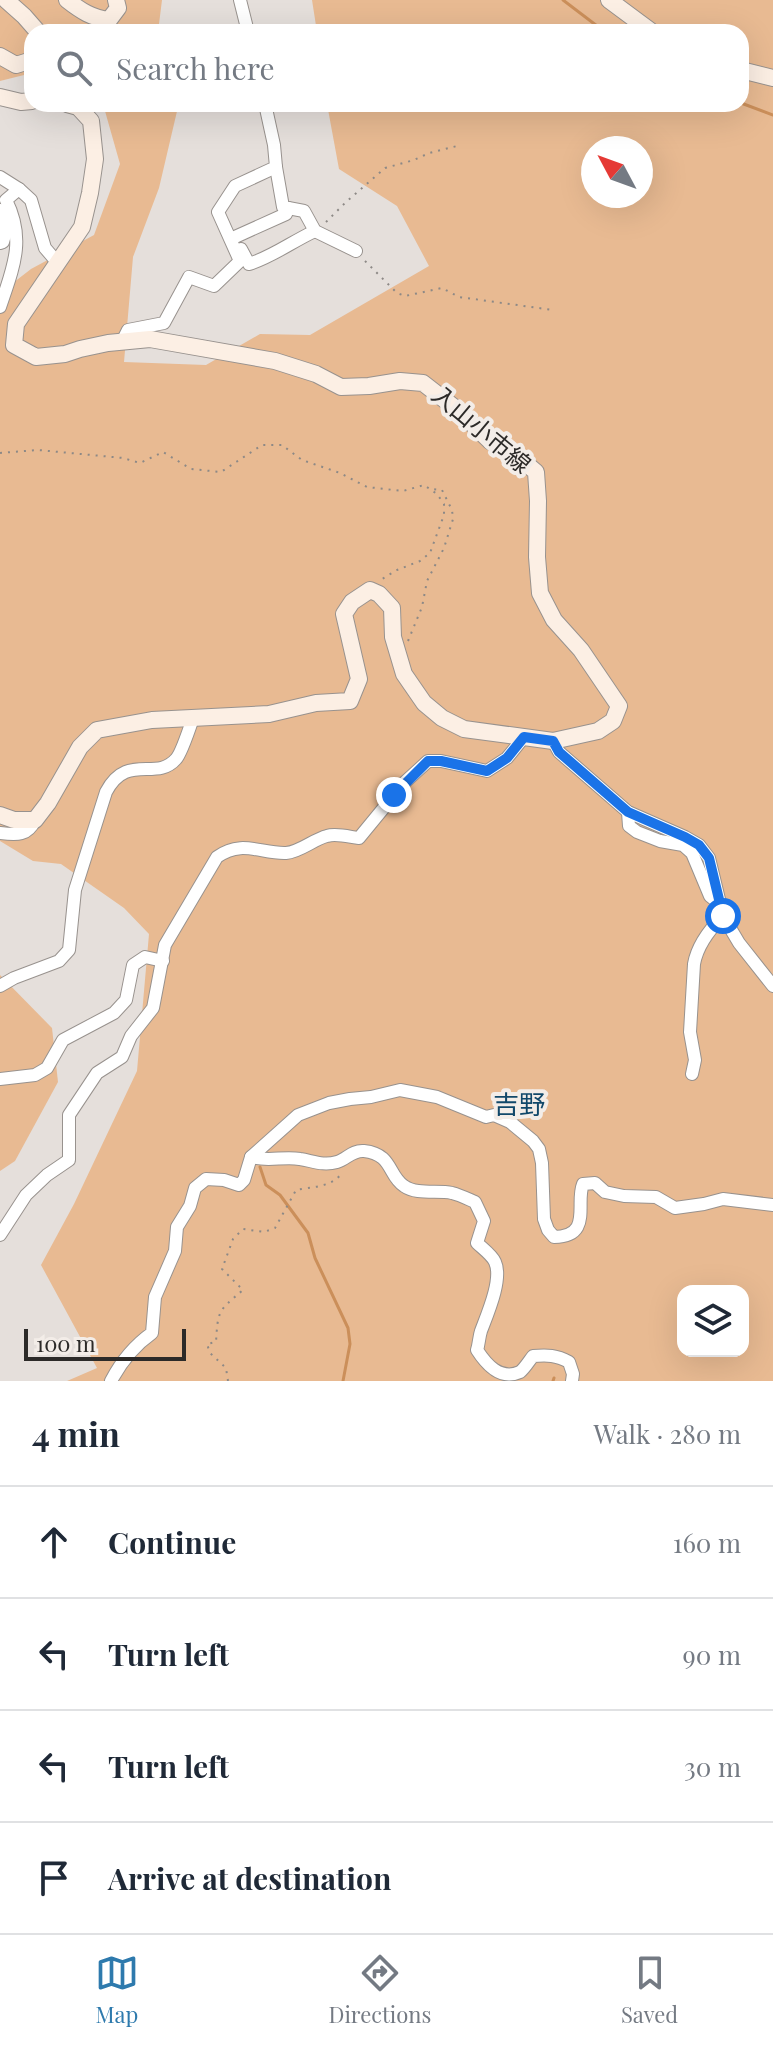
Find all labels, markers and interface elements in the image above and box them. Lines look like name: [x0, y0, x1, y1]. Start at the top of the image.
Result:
search box: [24, 24, 749, 112]
icon: search: [52, 46, 96, 90]
text: Search here: [116, 48, 275, 88]
north arrow: [581, 136, 653, 208]
street label: 入山小市線: [426, 378, 539, 479]
route end: [376, 777, 412, 813]
route start: [705, 898, 741, 934]
district label: 吉野: [493, 1086, 545, 1121]
map controls: [677, 1285, 749, 1357]
button: layers: [677, 1285, 749, 1357]
scale bar: [24, 1325, 186, 1361]
text: 100 m: [36, 1328, 96, 1358]
text: 4 min: [32, 1410, 120, 1456]
text: Walk · 280 m: [593, 1416, 741, 1451]
icon: ahead: [32, 1520, 76, 1564]
text: Continue: [108, 1522, 236, 1562]
text: 160 m: [673, 1525, 741, 1560]
icon: left: [32, 1632, 76, 1676]
text: Turn left: [108, 1634, 229, 1674]
text: 90 m: [683, 1637, 741, 1672]
icon: left: [32, 1744, 76, 1788]
text: Turn left: [108, 1746, 229, 1786]
text: 30 m: [684, 1749, 741, 1784]
icon: arrive: [32, 1856, 76, 1900]
text: Arrive at destination: [108, 1858, 391, 1898]
tab: Map: [95, 1951, 139, 2029]
tab: Directions: [328, 1951, 431, 2029]
tab: Saved: [621, 1951, 678, 2029]

